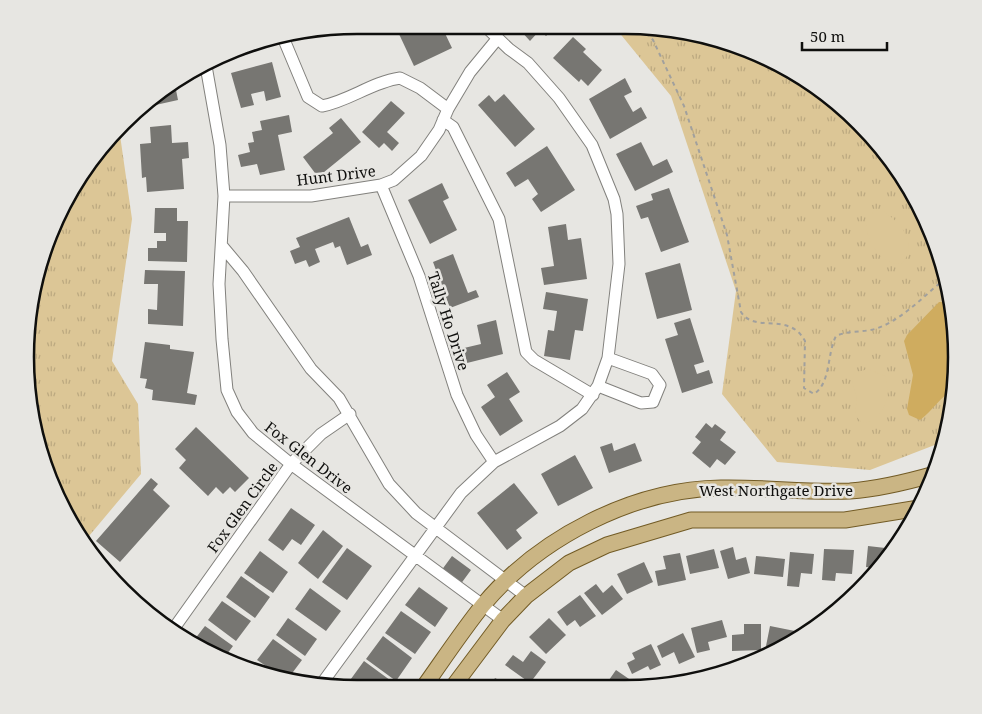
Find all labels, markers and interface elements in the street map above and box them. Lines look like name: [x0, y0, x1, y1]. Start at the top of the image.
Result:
scale bar: [802, 20, 887, 52]
text: 50 m: [810, 26, 845, 46]
street label: Hunt Drive: [295, 160, 377, 190]
street label: Tally Ho Drive: [424, 269, 474, 373]
street label: Fox Glen Drive: [261, 417, 357, 497]
street label: Fox Glen Circle: [202, 458, 282, 556]
street label: West Northgate Drive: [699, 480, 853, 500]

